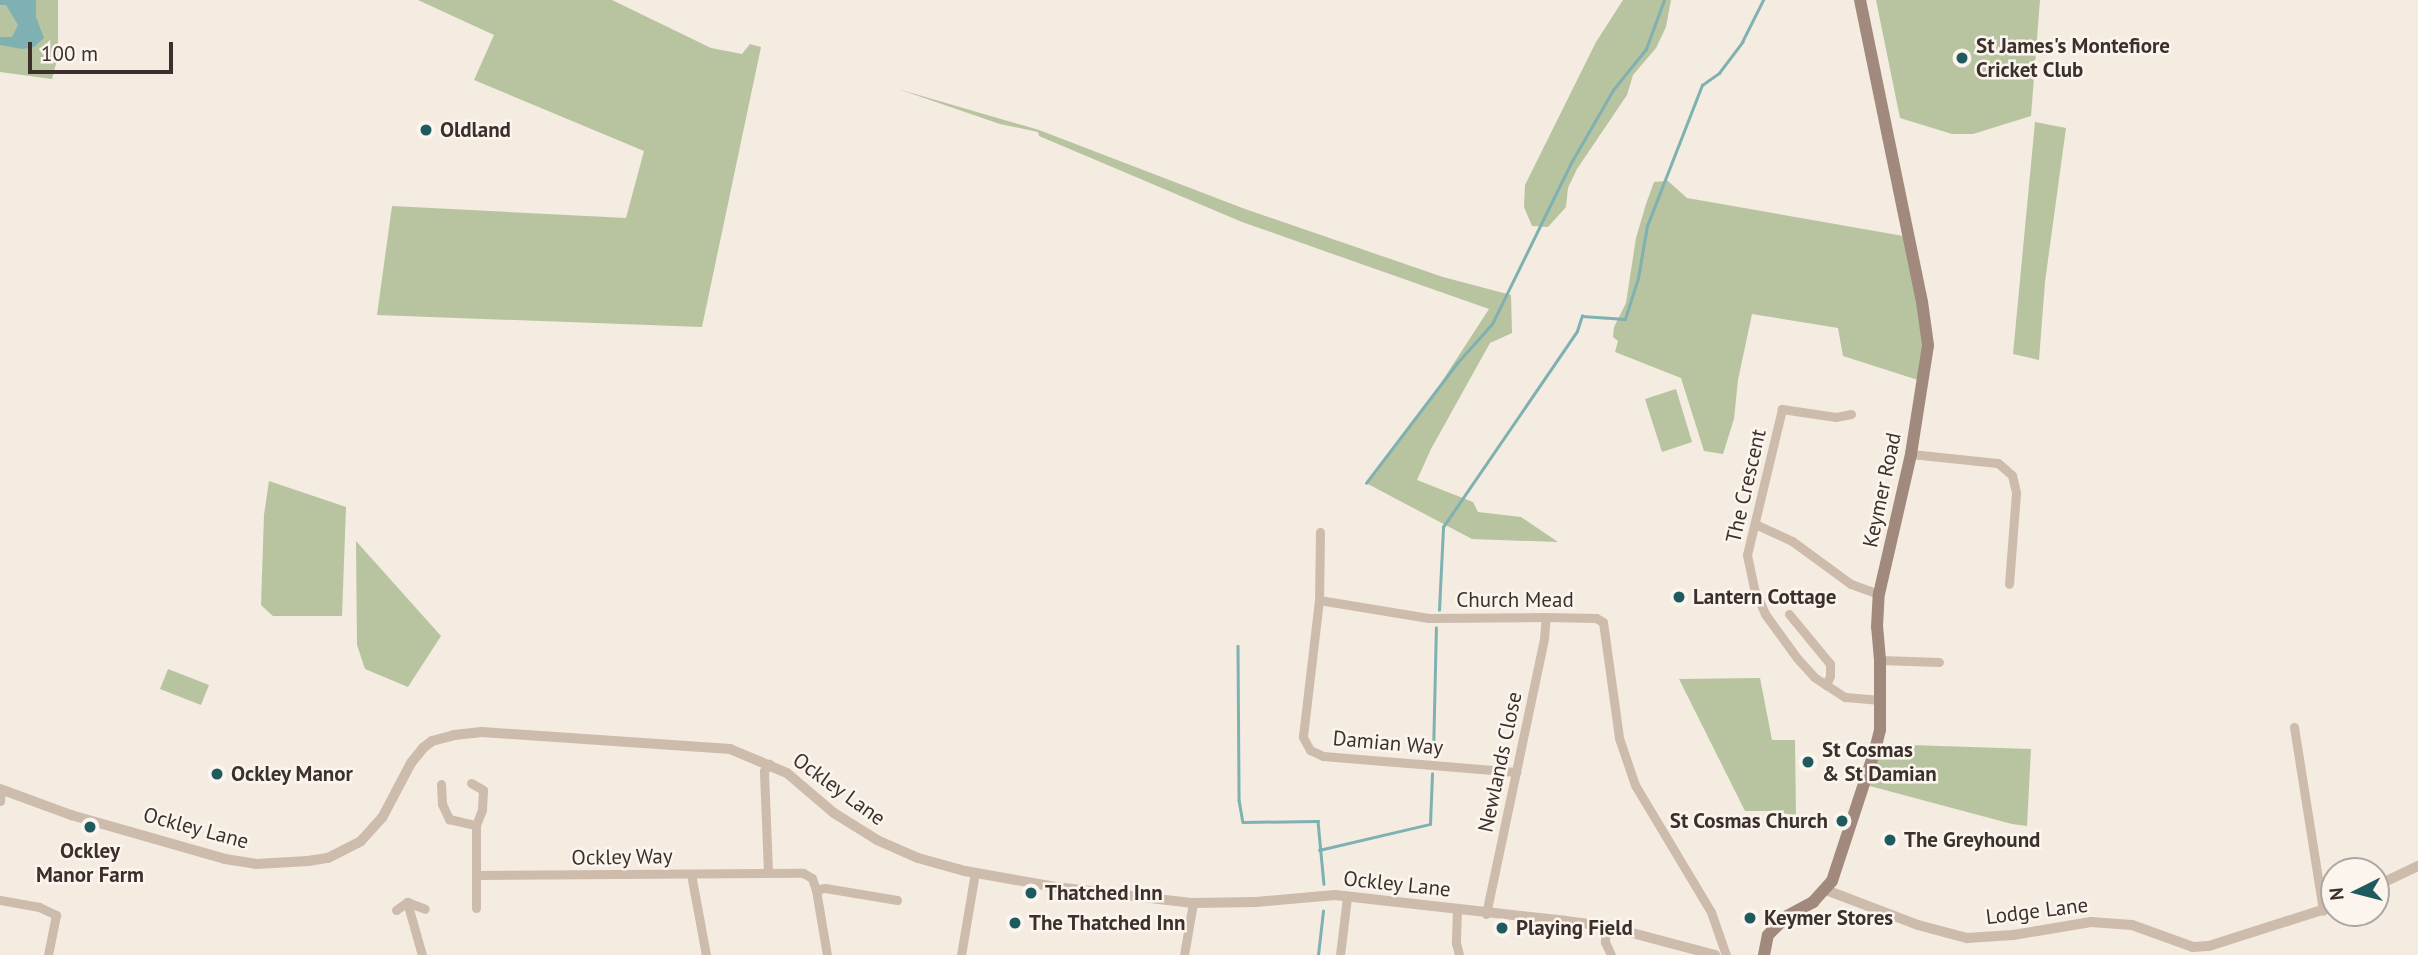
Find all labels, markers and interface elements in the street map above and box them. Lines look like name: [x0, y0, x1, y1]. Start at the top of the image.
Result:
scale bar: [32, 28, 177, 72]
place label: St James's Montefiore Cricket Club: [1976, 33, 2170, 83]
text: 100 m: [41, 40, 98, 67]
marker: St James's Montefiore Cricket Club: [1954, 50, 1970, 66]
place label: Oldland: [440, 117, 511, 143]
marker: Oldland: [418, 122, 434, 138]
street label: The Crescent: [1721, 427, 1771, 545]
street label: Keymer Road: [1858, 430, 1906, 550]
place label: Lantern Cottage: [1693, 584, 1837, 610]
street label: Church Mead: [1456, 587, 1574, 613]
marker: Lantern Cottage: [1671, 589, 1687, 605]
street label: Newlands Close: [1473, 690, 1527, 834]
street label: Damian Way: [1332, 726, 1444, 760]
place label: St Cosmas & St Damian: [1822, 737, 1937, 787]
street label: Ockley Lane: [788, 747, 890, 831]
marker: St Cosmas & St Damian: [1800, 754, 1816, 770]
place label: Ockley Manor: [231, 761, 354, 787]
marker: Ockley Manor: [209, 766, 225, 782]
street label: Ockley Lane: [140, 802, 252, 854]
place label: St Cosmas Church: [1669, 808, 1828, 834]
marker: St Cosmas Church: [1834, 813, 1850, 829]
marker: Ockley Manor Farm: [82, 819, 98, 835]
place label: The Greyhound: [1904, 827, 2041, 853]
marker: The Greyhound: [1882, 832, 1898, 848]
place label: Ockley Manor Farm: [36, 838, 144, 888]
street label: Ockley Way: [571, 844, 673, 870]
north arrow: [2320, 857, 2390, 927]
street label: Ockley Lane: [1342, 866, 1452, 902]
place label: Thatched Inn: [1045, 880, 1163, 906]
marker: Thatched Inn: [1023, 885, 1039, 901]
text: N: [2324, 887, 2349, 901]
street label: Lodge Lane: [1984, 892, 2090, 930]
place label: Keymer Stores: [1764, 905, 1893, 931]
place label: The Thatched Inn: [1029, 910, 1186, 936]
marker: Keymer Stores: [1742, 910, 1758, 926]
marker: The Thatched Inn: [1007, 915, 1023, 931]
place label: Playing Field: [1516, 915, 1633, 941]
marker: Playing Field: [1494, 920, 1510, 936]

